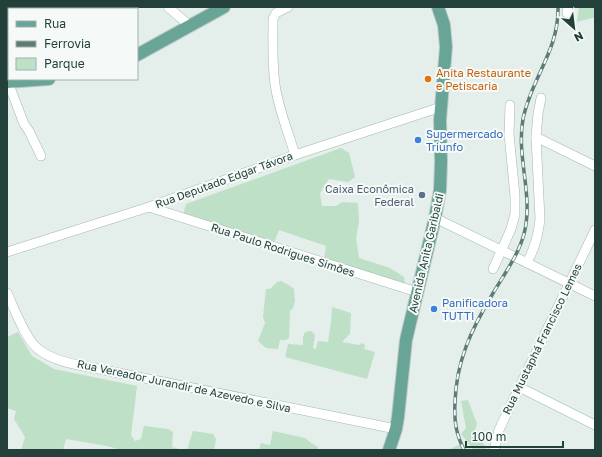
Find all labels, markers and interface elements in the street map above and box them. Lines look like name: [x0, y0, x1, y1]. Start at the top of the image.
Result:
legend: [8, 8, 138, 80]
north arrow: [554, 8, 594, 48]
text: Rua: [44, 16, 66, 31]
text: N: [572, 30, 586, 45]
text: Ferrovia: [44, 36, 91, 51]
text: Parque: [44, 56, 85, 71]
place label: Anita Restaurante e Petiscaria: [436, 66, 531, 92]
marker: Anita Restaurante e Petiscaria: [423, 74, 433, 84]
place label: Supermercado Triunfo: [426, 127, 503, 153]
marker: Supermercado Triunfo: [413, 135, 423, 145]
street label: Rua Deputado Edgar Távora: [153, 149, 294, 210]
place label: Caixa Econômica Federal: [325, 182, 414, 208]
marker: Caixa Econômica Federal: [417, 190, 427, 200]
street label: Avenida Anita Garibaldi: [405, 192, 446, 314]
street label: Rua Paulo Rodrigues Simões: [210, 220, 357, 279]
street label: Rua Mustaphá Francisco Lemes: [499, 261, 584, 416]
place label: Panificadora TUTTI: [442, 296, 508, 322]
marker: Panificadora TUTTI: [429, 304, 439, 314]
street label: Rua Vereador Jurandir de Azevedo e Silva: [76, 357, 292, 415]
scale bar: [466, 423, 563, 449]
text: 100 m: [472, 429, 506, 444]

